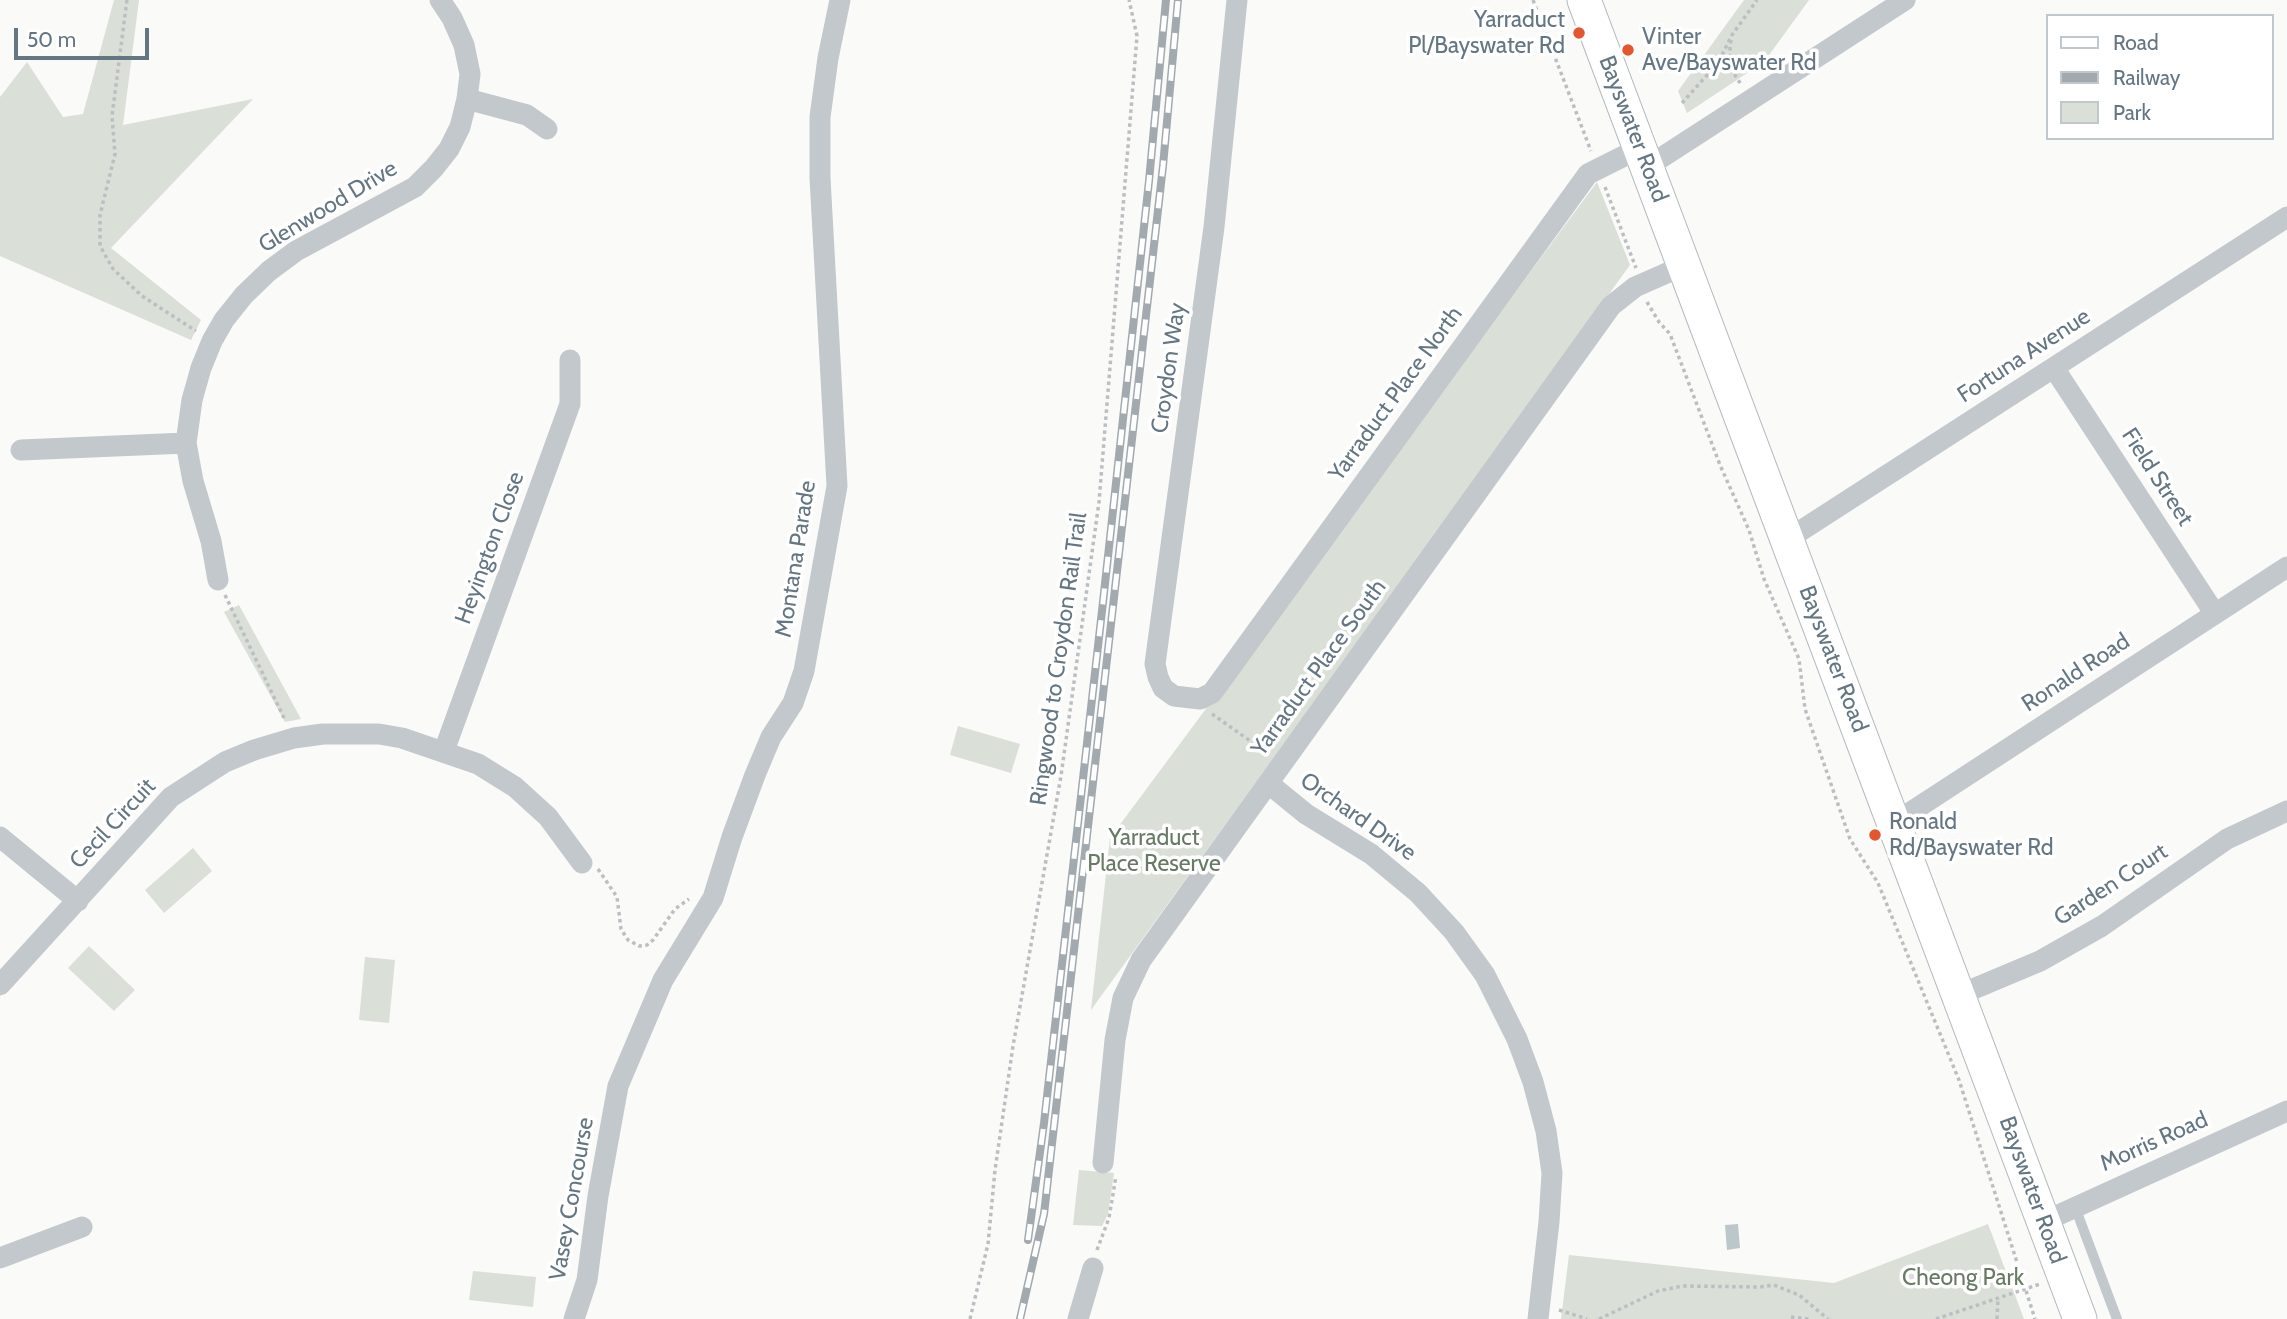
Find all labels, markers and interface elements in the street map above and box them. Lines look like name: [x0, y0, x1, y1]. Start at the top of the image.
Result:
place label: Yarraduct Pl/Bayswater Rd: [1408, 6, 1565, 60]
scale bar: [18, 14, 152, 58]
legend: [2046, 14, 2273, 140]
place label: Vinter Ave/Bayswater Rd: [1642, 23, 1817, 77]
marker: Yarraduct Pl/Bayswater Rd: [1571, 25, 1587, 41]
text: 50 m: [27, 27, 76, 52]
text: Road: [2113, 30, 2159, 55]
marker: Vinter Ave/Bayswater Rd: [1620, 42, 1636, 58]
street label: Bayswater Road: [1592, 52, 1674, 206]
text: Railway: [2113, 65, 2180, 90]
text: Park: [2113, 100, 2151, 125]
street label: Glenwood Drive: [254, 155, 402, 259]
street label: Croydon Way: [1146, 301, 1192, 435]
street label: Yarraduct Place North: [1323, 301, 1469, 487]
street label: Fortuna Avenue: [1952, 303, 2096, 409]
street label: Field Street: [2115, 423, 2199, 531]
street label: Heyington Close: [450, 468, 530, 628]
street label: Montana Parade: [770, 479, 822, 639]
street label: Ringwood to Croydon Rail Trail: [1025, 511, 1093, 807]
street label: Yarraduct Place South: [1246, 574, 1392, 762]
street label: Bayswater Road: [1792, 582, 1874, 736]
street label: Ronald Road: [2017, 628, 2135, 718]
street label: Orchard Drive: [1295, 767, 1421, 867]
street label: Cecil Circuit: [64, 773, 162, 875]
place label: Ronald Rd/Bayswater Rd: [1889, 808, 2053, 862]
park label: Yarraduct Place Reserve: [1087, 824, 1221, 878]
marker: Ronald Rd/Bayswater Rd: [1867, 827, 1883, 843]
street label: Garden Court: [2049, 838, 2173, 932]
street label: Morris Road: [2096, 1106, 2212, 1178]
street label: Bayswater Road: [1993, 1113, 2071, 1267]
street label: Vasey Concourse: [544, 1115, 600, 1283]
park label: Cheong Park: [1902, 1264, 2024, 1292]

